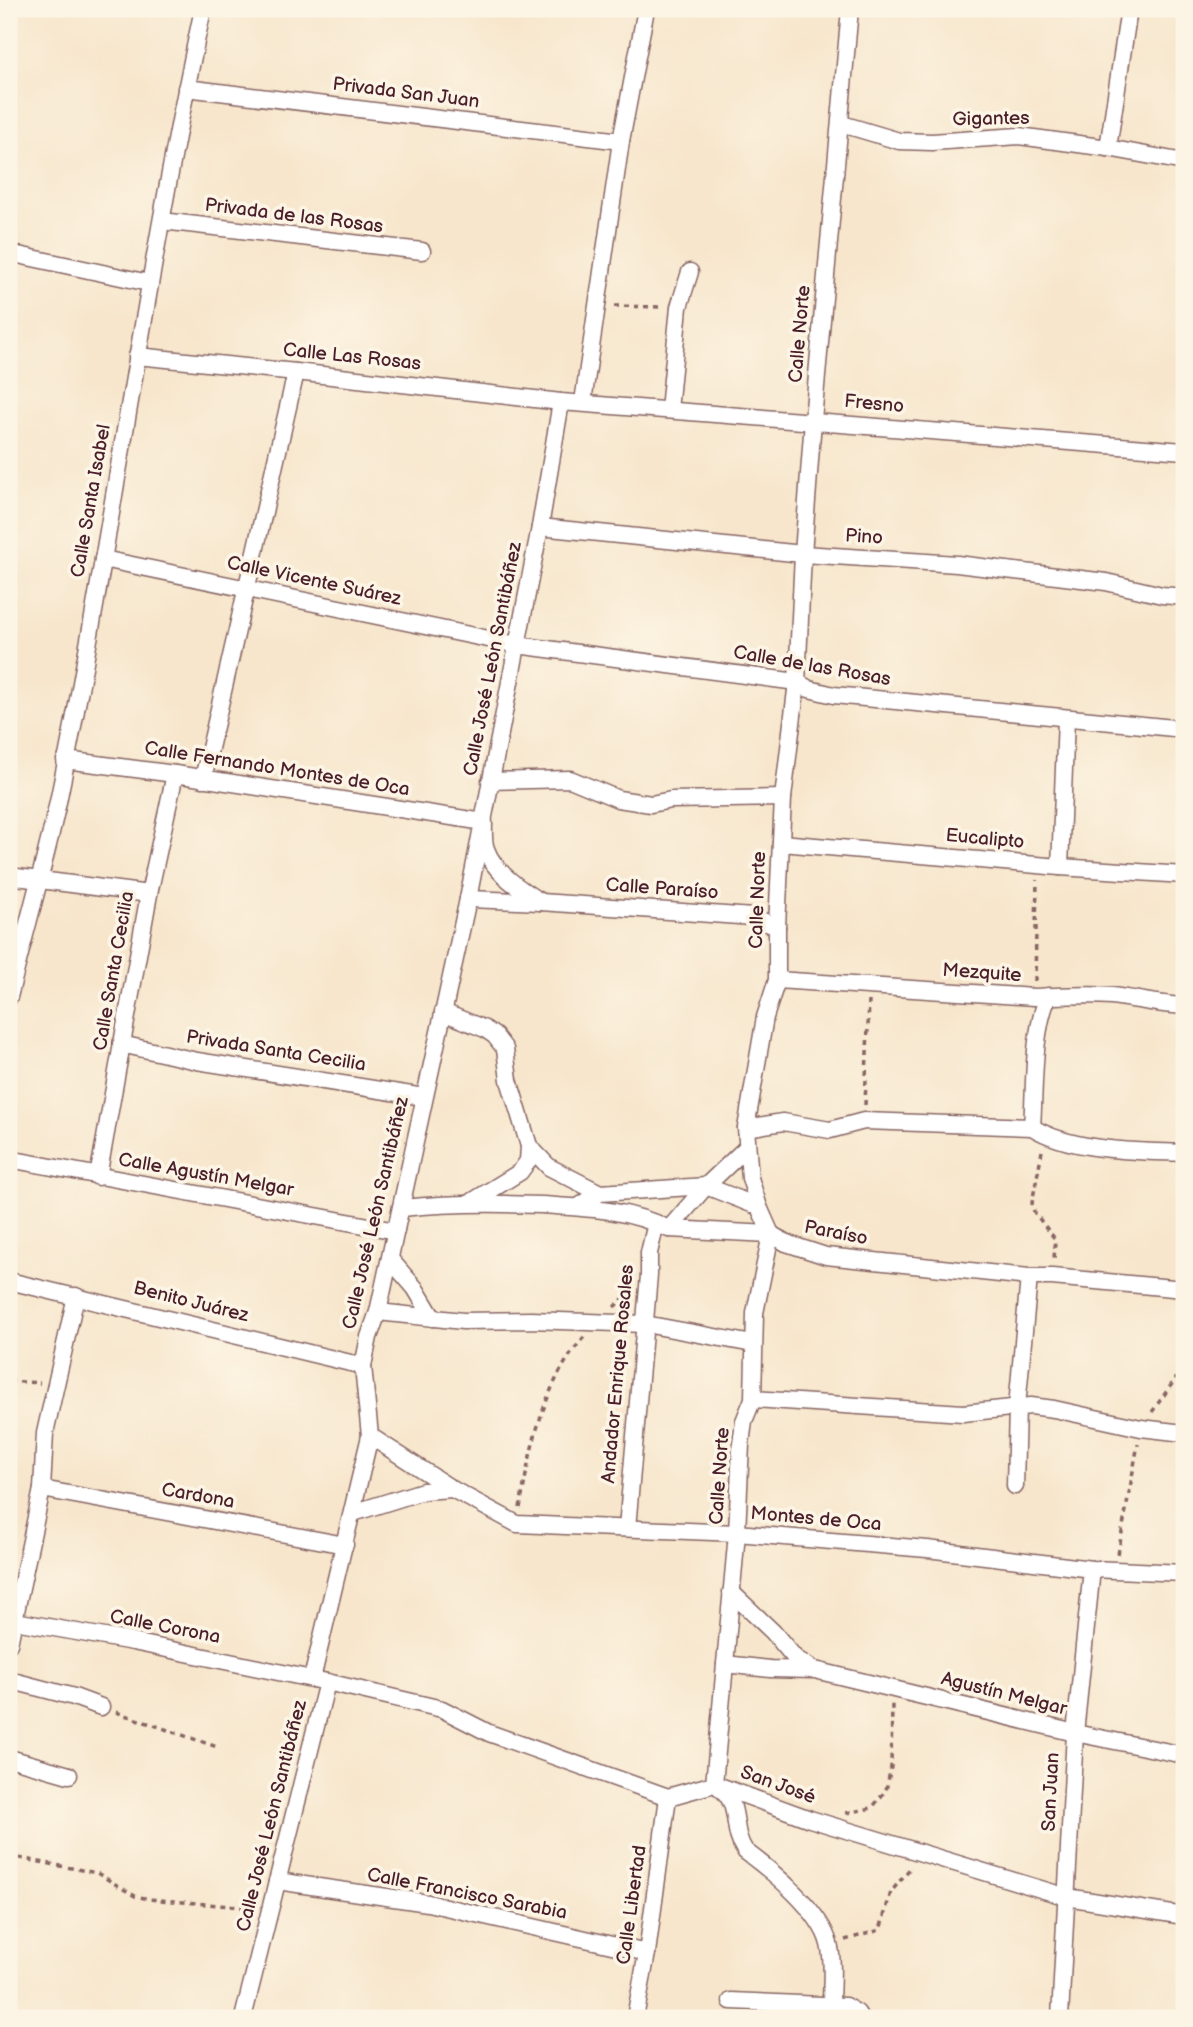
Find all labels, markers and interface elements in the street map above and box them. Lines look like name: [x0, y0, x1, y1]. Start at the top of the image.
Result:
street label: Privada San Juan: [331, 73, 481, 113]
street label: Gigantes: [952, 107, 1030, 131]
street label: Privada de las Rosas: [203, 194, 385, 238]
street label: Calle Norte: [784, 284, 816, 384]
street label: Calle Las Rosas: [282, 338, 422, 376]
street label: Fresno: [843, 390, 905, 418]
street label: Calle Santa Isabel: [66, 423, 116, 579]
street label: Pino: [844, 524, 884, 550]
street label: Calle José León Santibáñez: [459, 539, 527, 778]
street label: Calle Vicente Suárez: [225, 551, 404, 611]
street label: Calle de las Rosas: [731, 641, 893, 691]
street label: Calle Fernando Montes de Oca: [143, 737, 411, 801]
street label: Eucalipto: [945, 824, 1025, 854]
street label: Calle Norte: [745, 851, 771, 949]
street label: Calle Paraíso: [605, 874, 719, 904]
street label: Calle Santa Cecilia: [89, 889, 139, 1053]
street label: Mezquite: [942, 959, 1022, 987]
street label: Privada Santa Cecilia: [185, 1025, 367, 1077]
street label: Calle José León Santibáñez: [338, 1094, 414, 1332]
street label: Calle Agustín Melgar: [116, 1148, 297, 1202]
street label: Paraíso: [802, 1216, 870, 1250]
street label: Andador Enrique Rosales: [597, 1264, 639, 1484]
street label: Benito Juárez: [131, 1277, 252, 1328]
street label: Calle Norte: [705, 1426, 735, 1526]
street label: Cardona: [160, 1478, 236, 1514]
street label: Montes de Oca: [750, 1502, 882, 1536]
street label: Calle Corona: [108, 1605, 222, 1649]
street label: Agustín Melgar: [939, 1667, 1070, 1721]
street label: Calle José León Santibáñez: [232, 1697, 312, 1934]
street label: San Juan: [1037, 1752, 1065, 1832]
street label: San José: [737, 1761, 819, 1809]
street label: Calle Libertad: [612, 1844, 652, 1966]
street label: Calle Francisco Sarabia: [365, 1863, 569, 1925]

